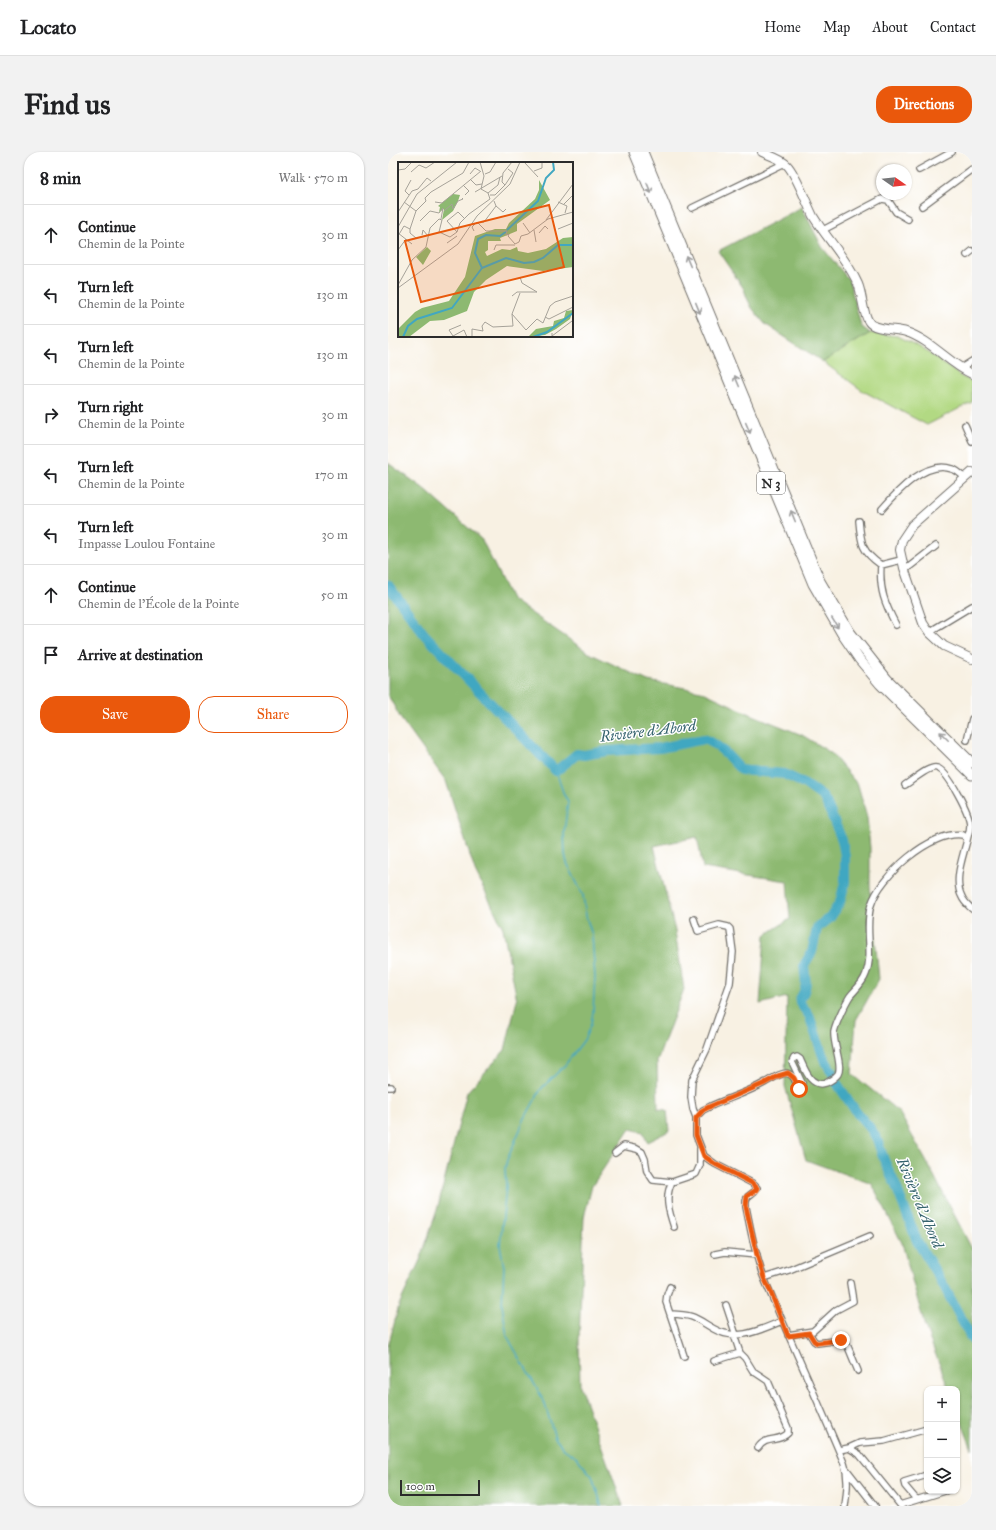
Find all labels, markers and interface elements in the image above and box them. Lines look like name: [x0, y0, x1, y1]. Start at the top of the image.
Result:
text: Locato: [20, 16, 76, 39]
text: Home: [764, 19, 801, 36]
text: Map: [823, 19, 850, 36]
text: About: [872, 19, 908, 36]
text: Contact: [930, 19, 976, 36]
button: Directions: [876, 86, 972, 123]
text: Find us: [24, 87, 110, 122]
inset map: [398, 162, 573, 337]
north arrow: [876, 164, 912, 200]
text: 8 min: [40, 168, 81, 189]
text: Walk · 570 m: [279, 170, 348, 186]
one-way arrow: [645, 182, 653, 194]
text: Continue: [78, 218, 136, 236]
icon: ahead: [40, 224, 62, 246]
text: 30 m: [322, 227, 348, 243]
text: Chemin de la Pointe: [78, 236, 185, 252]
one-way arrow: [683, 255, 691, 267]
text: Turn left: [78, 278, 134, 296]
icon: left: [40, 284, 62, 306]
text: 130 m: [316, 287, 348, 303]
text: Chemin de la Pointe: [78, 296, 185, 312]
one-way arrow: [695, 302, 703, 314]
text: Turn left: [78, 338, 134, 356]
icon: left: [40, 344, 62, 366]
text: 130 m: [316, 347, 348, 363]
text: Chemin de la Pointe: [78, 356, 185, 372]
one-way arrow: [733, 375, 741, 387]
text: Turn right: [78, 398, 143, 416]
icon: right: [40, 404, 62, 426]
text: 30 m: [322, 407, 348, 423]
text: Chemin de la Pointe: [78, 416, 185, 432]
one-way arrow: [745, 422, 753, 434]
text: Turn left: [78, 458, 134, 476]
icon: left: [40, 464, 62, 486]
text: 170 m: [315, 467, 348, 483]
road number: N 3: [757, 472, 785, 494]
text: Chemin de la Pointe: [78, 476, 185, 492]
one-way arrow: [789, 511, 797, 523]
text: Turn left: [78, 518, 134, 536]
icon: left: [40, 524, 62, 546]
text: 30 m: [322, 527, 348, 543]
text: Impasse Loulou Fontaine: [78, 536, 215, 552]
text: Continue: [78, 578, 136, 596]
icon: ahead: [40, 584, 62, 606]
text: 50 m: [321, 587, 348, 603]
text: Chemin de l'École de la Pointe: [78, 596, 239, 612]
one-way arrow: [832, 617, 840, 629]
icon: arrive: [40, 644, 62, 666]
text: Arrive at destination: [78, 646, 203, 664]
button: Save: [40, 696, 190, 733]
button: Share: [198, 696, 348, 733]
water label: Rivière d'Abord: [598, 716, 698, 746]
one-way arrow: [939, 731, 949, 741]
route start: [790, 1080, 808, 1098]
water label: Rivière d'Abord: [892, 1154, 948, 1252]
route end: [832, 1331, 850, 1349]
map controls: [924, 1386, 960, 1494]
button: +: [924, 1386, 960, 1422]
button: −: [924, 1422, 960, 1458]
button: layers: [924, 1458, 960, 1494]
scale bar: [400, 1478, 480, 1497]
text: 100 m: [406, 1480, 435, 1493]

